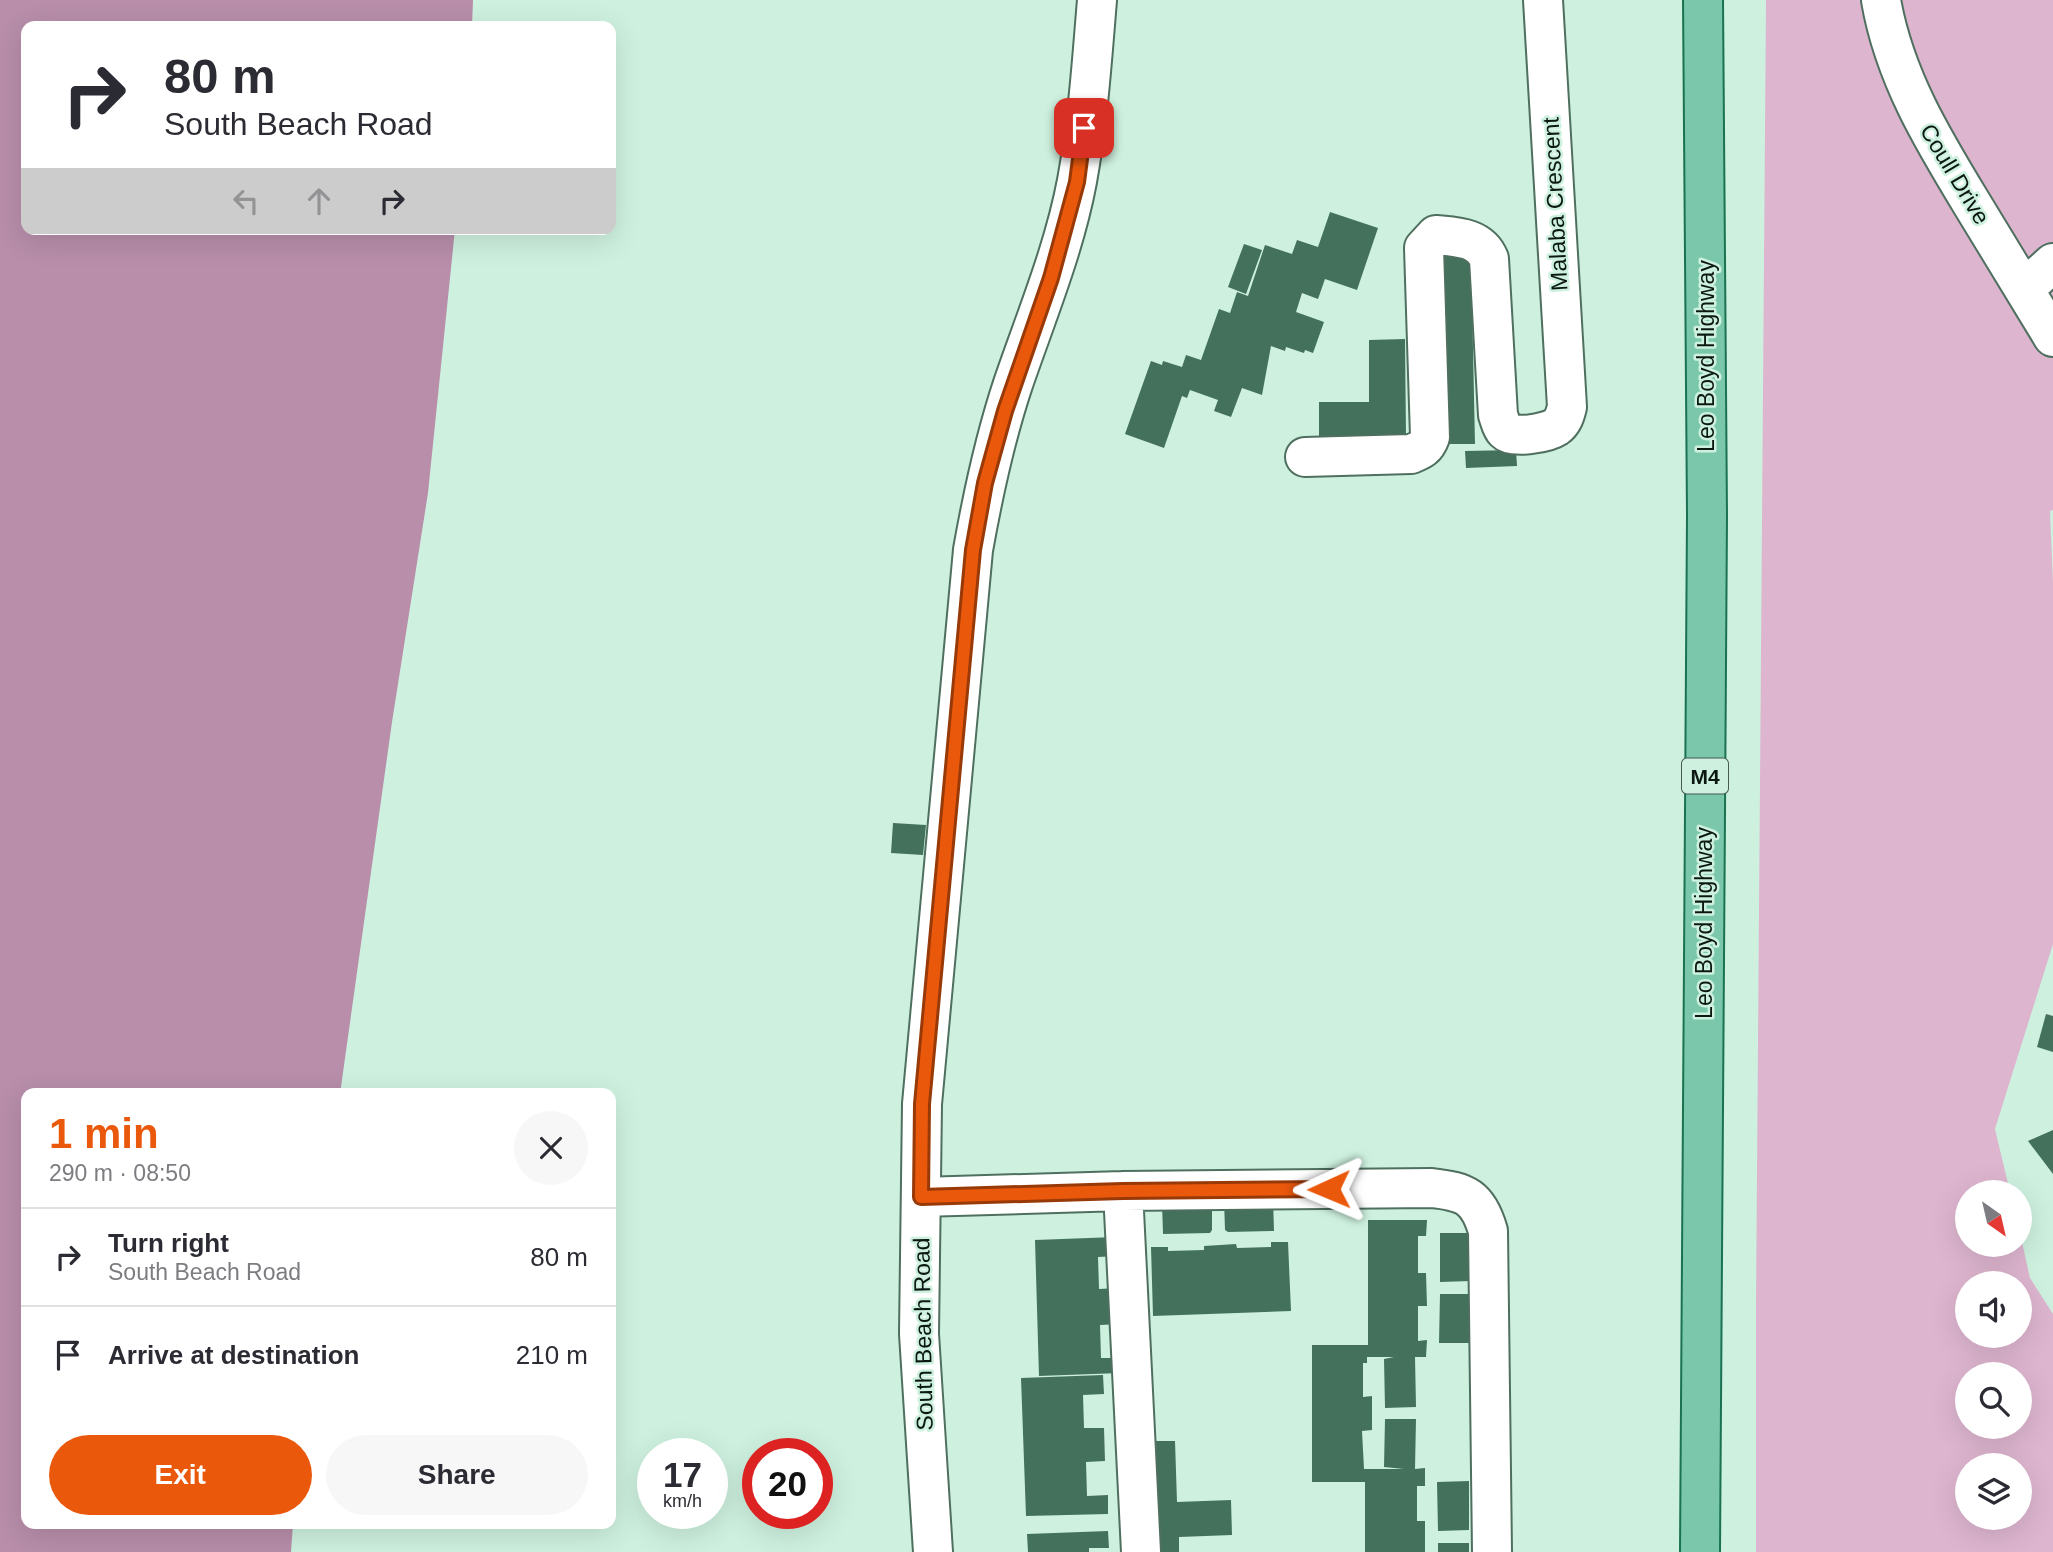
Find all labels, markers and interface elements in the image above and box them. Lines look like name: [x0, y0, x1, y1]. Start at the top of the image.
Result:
icon: right: [49, 49, 140, 140]
text: 80 m: [164, 49, 276, 103]
pin: [1054, 98, 1114, 158]
text: South Beach Road: [164, 106, 433, 142]
icon: arrive: [1065, 109, 1103, 147]
street label: Malaba Crescent: [1537, 116, 1573, 291]
street label: Coull Drive: [1915, 119, 1995, 229]
icon: left: [227, 182, 265, 220]
icon: ahead: [300, 182, 338, 220]
icon: right: [373, 182, 411, 220]
street label: Leo Boyd Highway: [1693, 260, 1719, 452]
road number: M4: [1682, 758, 1728, 794]
street label: Leo Boyd Highway: [1691, 827, 1717, 1019]
text: 1 min: [49, 1110, 159, 1157]
button: close: [514, 1111, 588, 1185]
position arrow: [1292, 1152, 1366, 1226]
text: 290 m · 08:50: [49, 1160, 191, 1186]
north arrow: [1955, 1180, 2032, 1256]
map controls: [1955, 1180, 2032, 1530]
text: Turn right: [108, 1228, 229, 1258]
street label: South Beach Road: [908, 1237, 938, 1431]
icon: right: [49, 1238, 87, 1276]
text: 80 m: [530, 1242, 588, 1272]
text: South Beach Road: [108, 1259, 301, 1285]
button: sound: [1955, 1271, 2032, 1348]
icon: arrive: [49, 1336, 87, 1374]
text: Arrive at destination: [108, 1340, 359, 1370]
text: 210 m: [516, 1340, 588, 1370]
button: search: [1955, 1362, 2032, 1439]
button: Exit: [49, 1435, 312, 1515]
button: Share: [326, 1435, 588, 1515]
speed limit sign: 20: [742, 1438, 833, 1529]
button: layers: [1955, 1453, 2032, 1530]
text: 17: [663, 1455, 702, 1494]
text: km/h: [663, 1491, 702, 1511]

